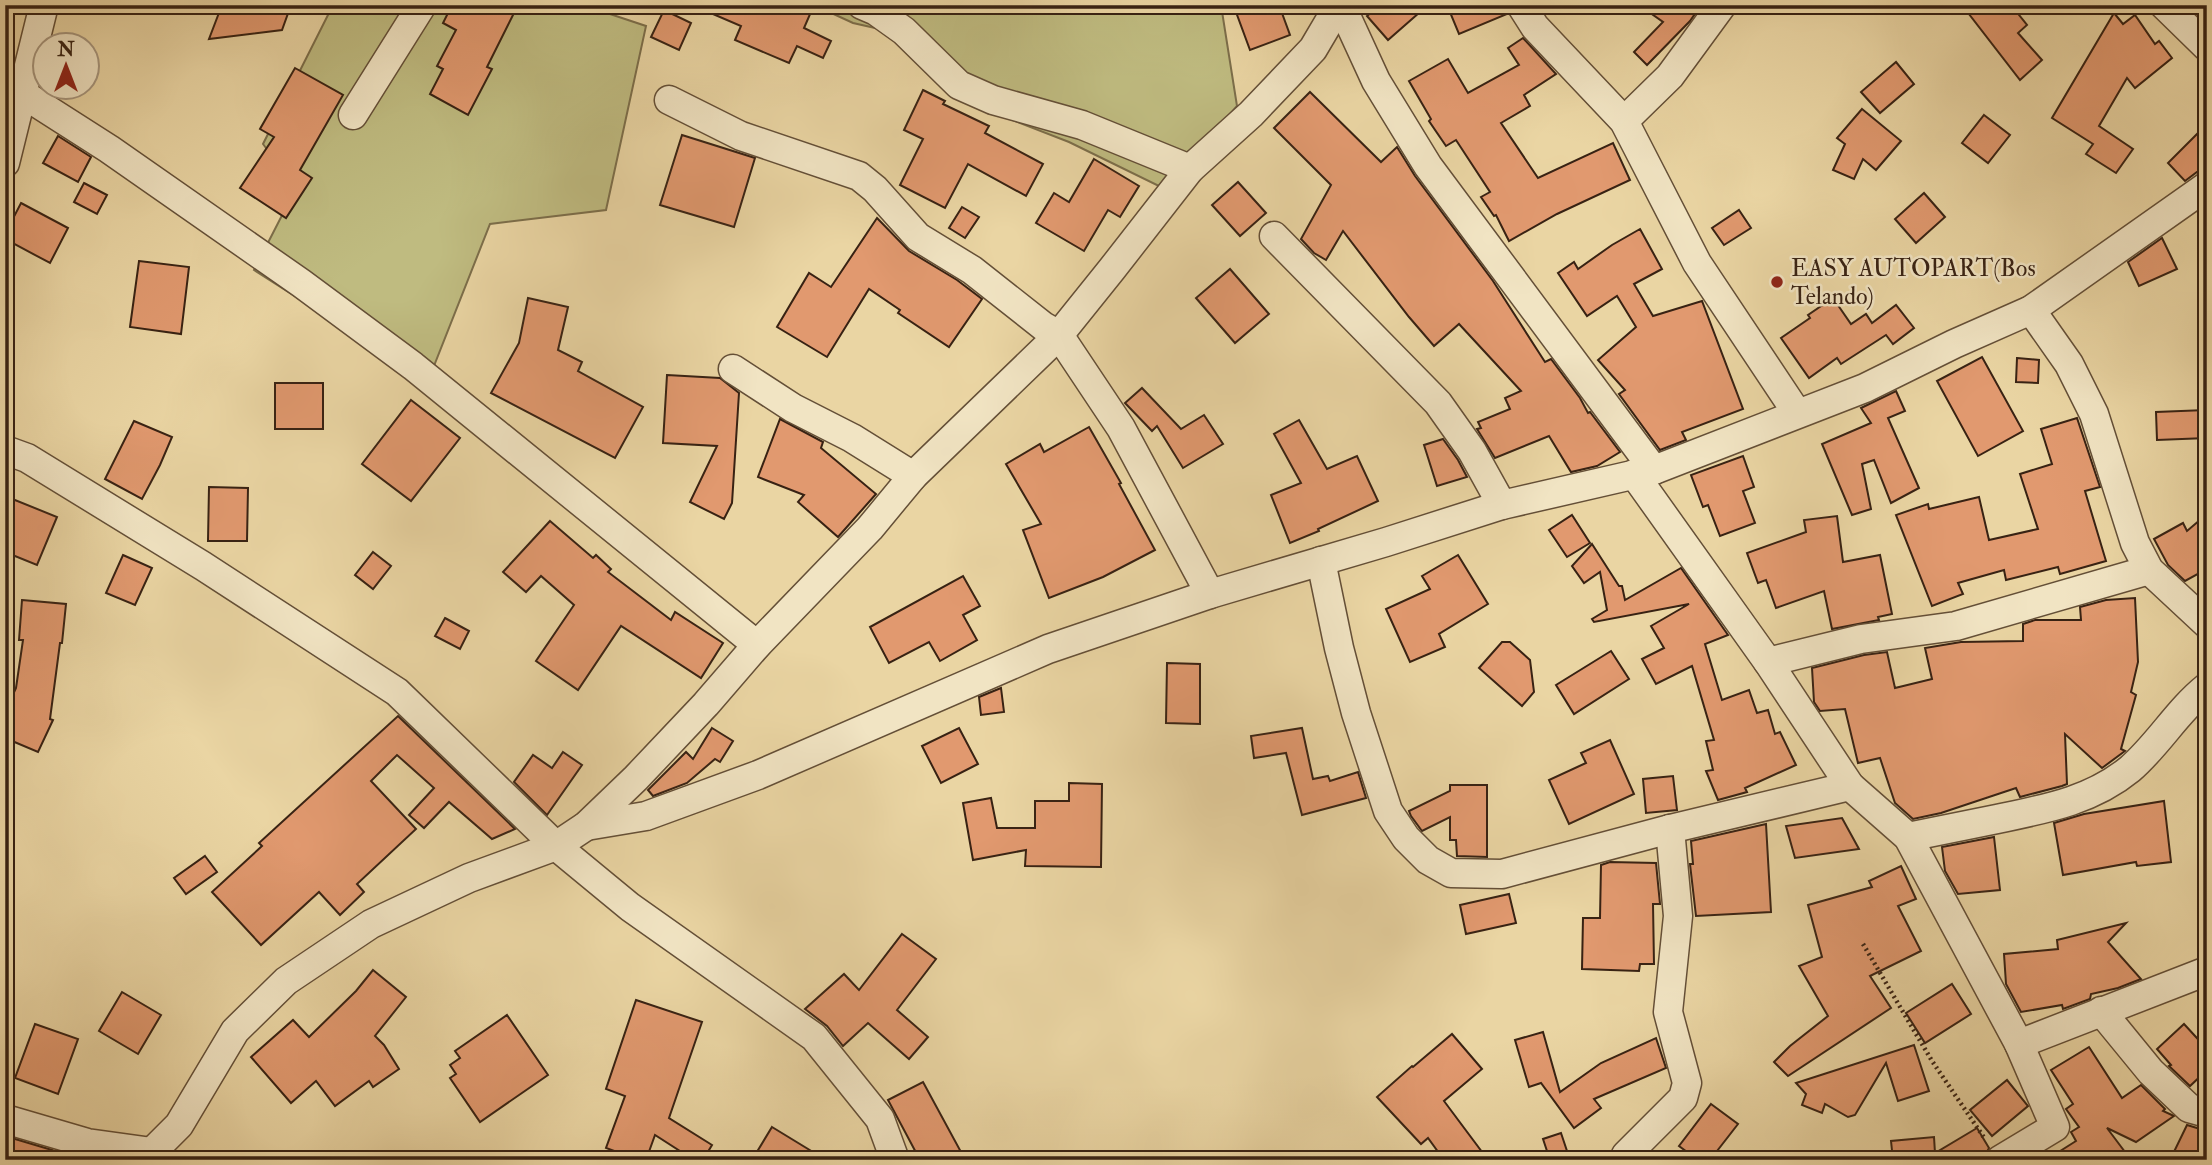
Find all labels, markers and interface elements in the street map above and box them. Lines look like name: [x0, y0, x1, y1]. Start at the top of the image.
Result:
north arrow: [32, 32, 102, 102]
text: N: [56, 38, 75, 62]
place label: EASY AUTOPART(Bos Telando): [1791, 253, 2036, 312]
marker: EASY AUTOPART(Bos Telando): [1769, 274, 1785, 290]

